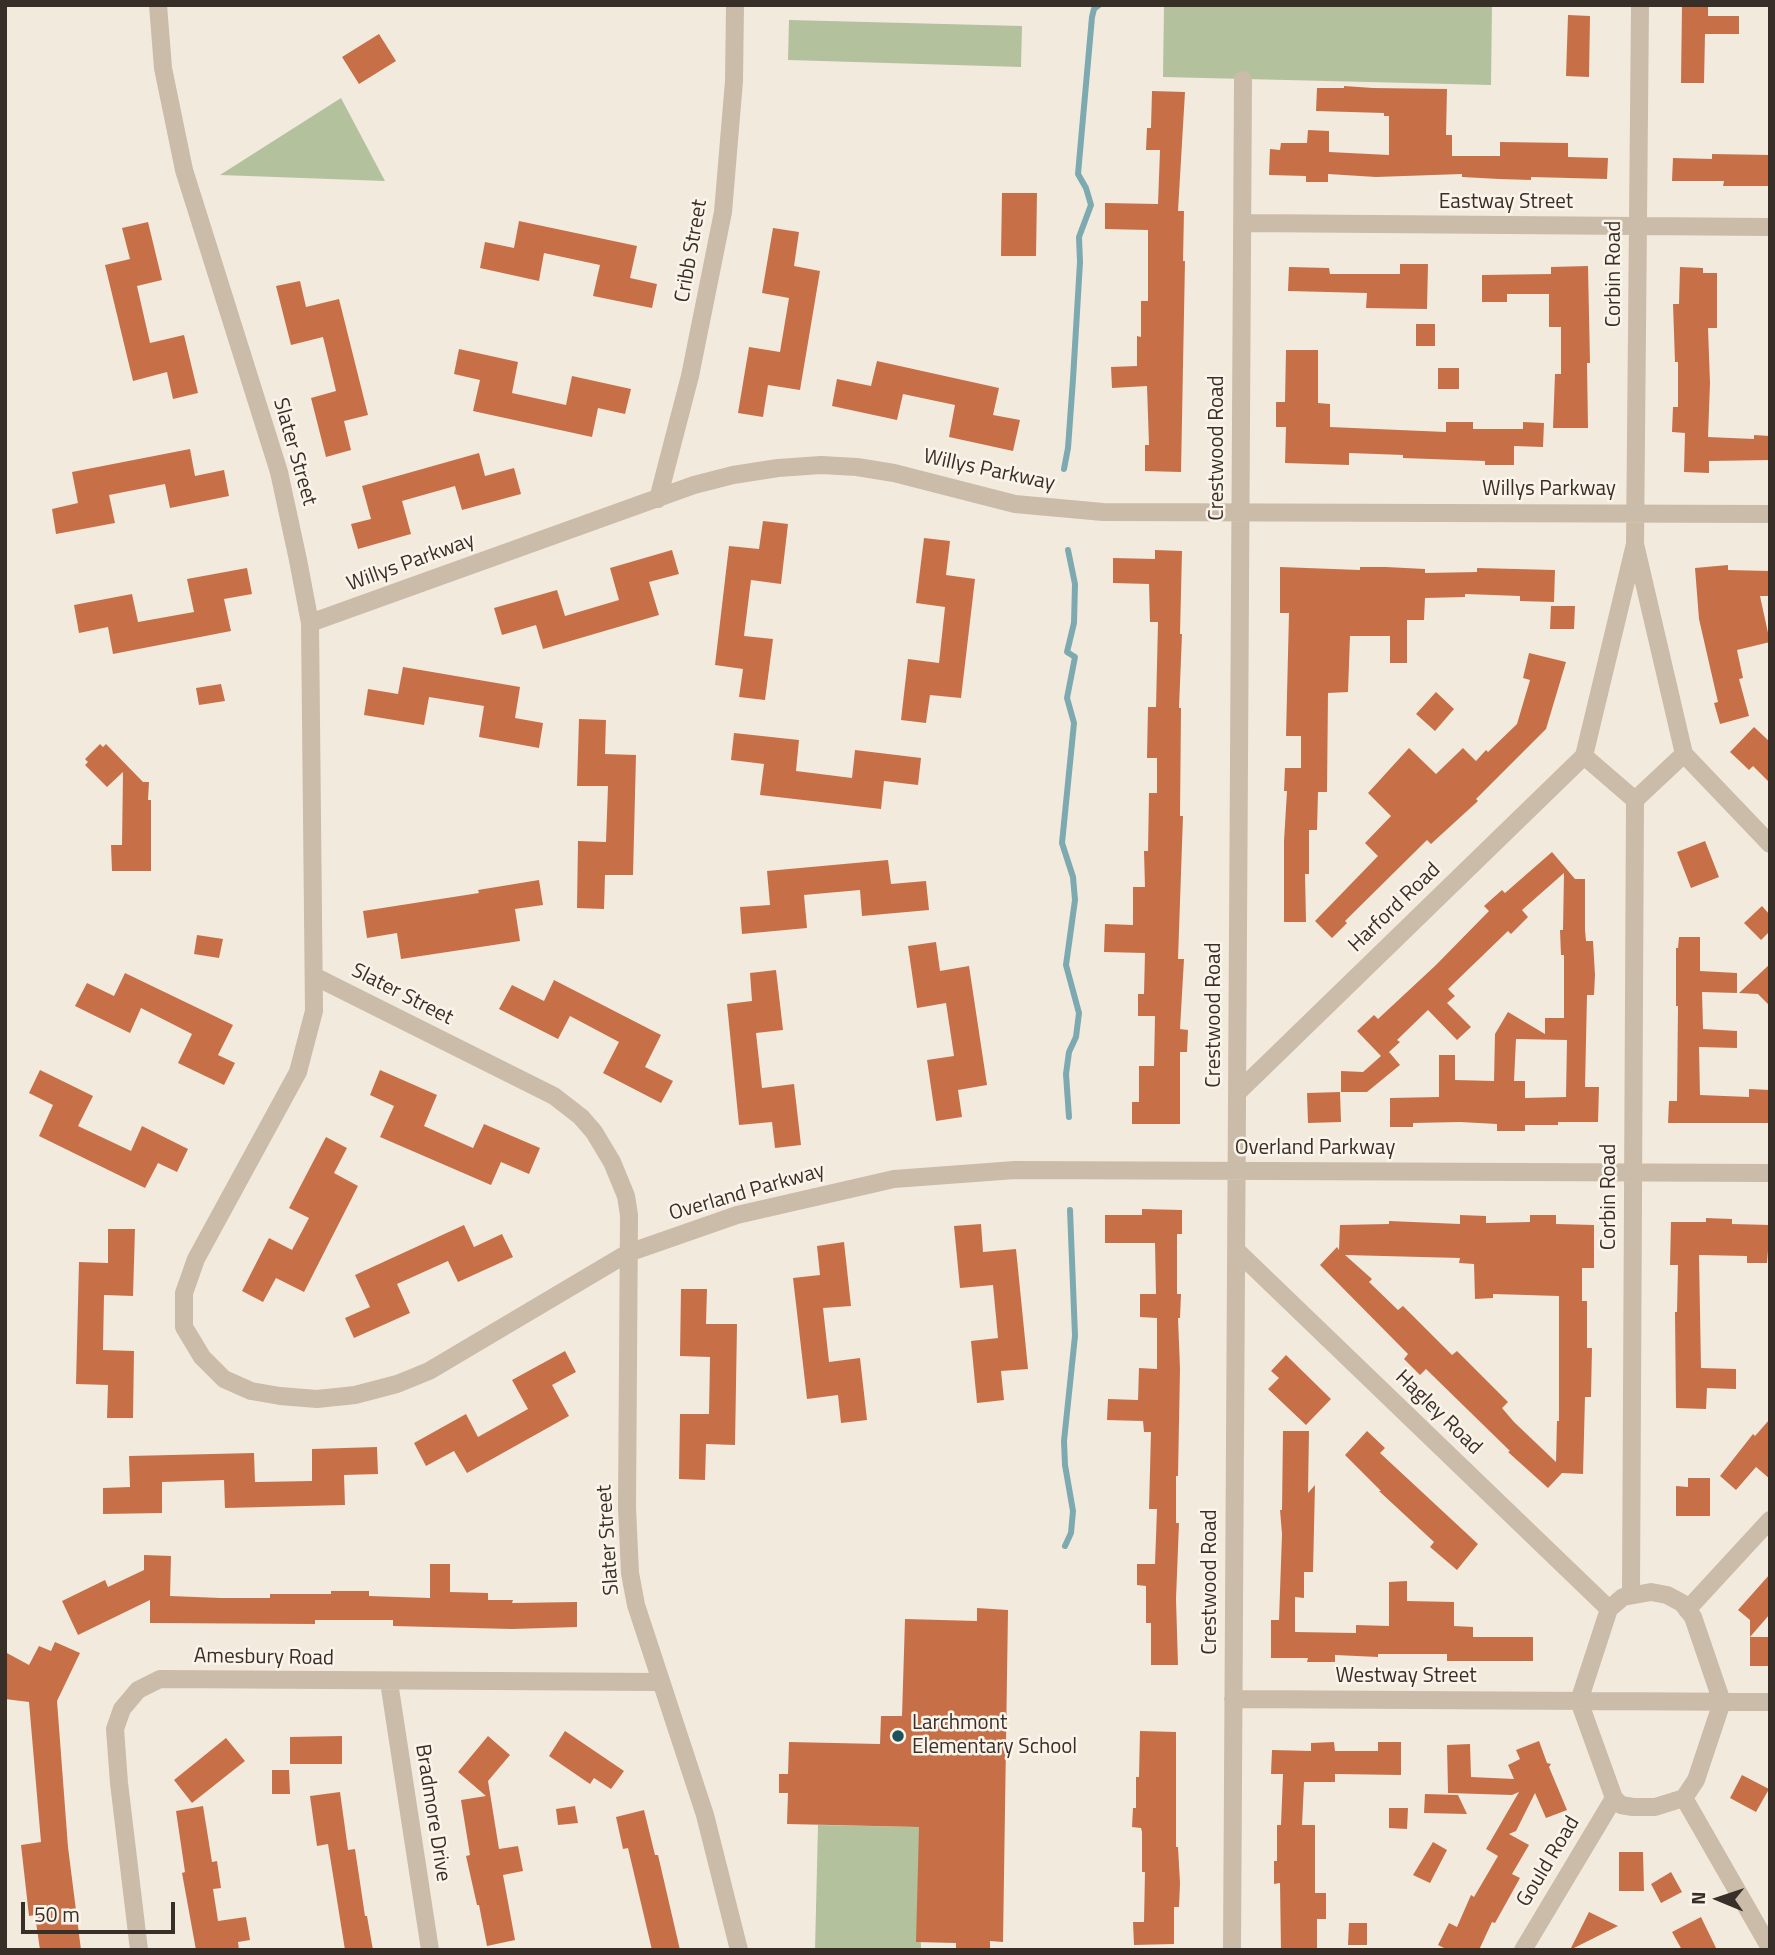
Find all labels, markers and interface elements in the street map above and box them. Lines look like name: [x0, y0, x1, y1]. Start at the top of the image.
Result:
street label: Eastway Street: [1439, 190, 1573, 216]
street label: Cribb Street: [671, 198, 713, 304]
street label: Corbin Road: [1602, 221, 1628, 327]
street label: Crestwood Road: [1205, 375, 1231, 521]
street label: Slater Street: [267, 395, 321, 509]
street label: Willys Parkway: [921, 445, 1057, 497]
street label: Willys Parkway: [1482, 477, 1616, 503]
street label: Willys Parkway: [344, 528, 478, 598]
street label: Harford Road: [1344, 858, 1446, 958]
street label: Crestwood Road: [1202, 942, 1228, 1088]
street label: Slater Street: [347, 959, 457, 1031]
street label: Overland Parkway: [1235, 1136, 1395, 1162]
street label: Corbin Road: [1597, 1144, 1623, 1250]
street label: Overland Parkway: [666, 1159, 828, 1227]
street label: Hagley Road: [1389, 1365, 1487, 1461]
street label: Slater Street: [593, 1484, 625, 1596]
street label: Crestwood Road: [1198, 1509, 1224, 1655]
street label: Amesbury Road: [194, 1644, 334, 1672]
street label: Westway Street: [1335, 1664, 1477, 1690]
place label: Larchmont Elementary School: [912, 1711, 1077, 1761]
marker: Larchmont Elementary School: [890, 1728, 906, 1744]
street label: Bradmore Drive: [409, 1743, 455, 1883]
street label: Gould Road: [1512, 1812, 1586, 1912]
north arrow: [1684, 1864, 1754, 1934]
scale bar: [24, 1888, 178, 1932]
text: N: [1683, 1891, 1712, 1905]
text: 50 m: [34, 1898, 80, 1930]

